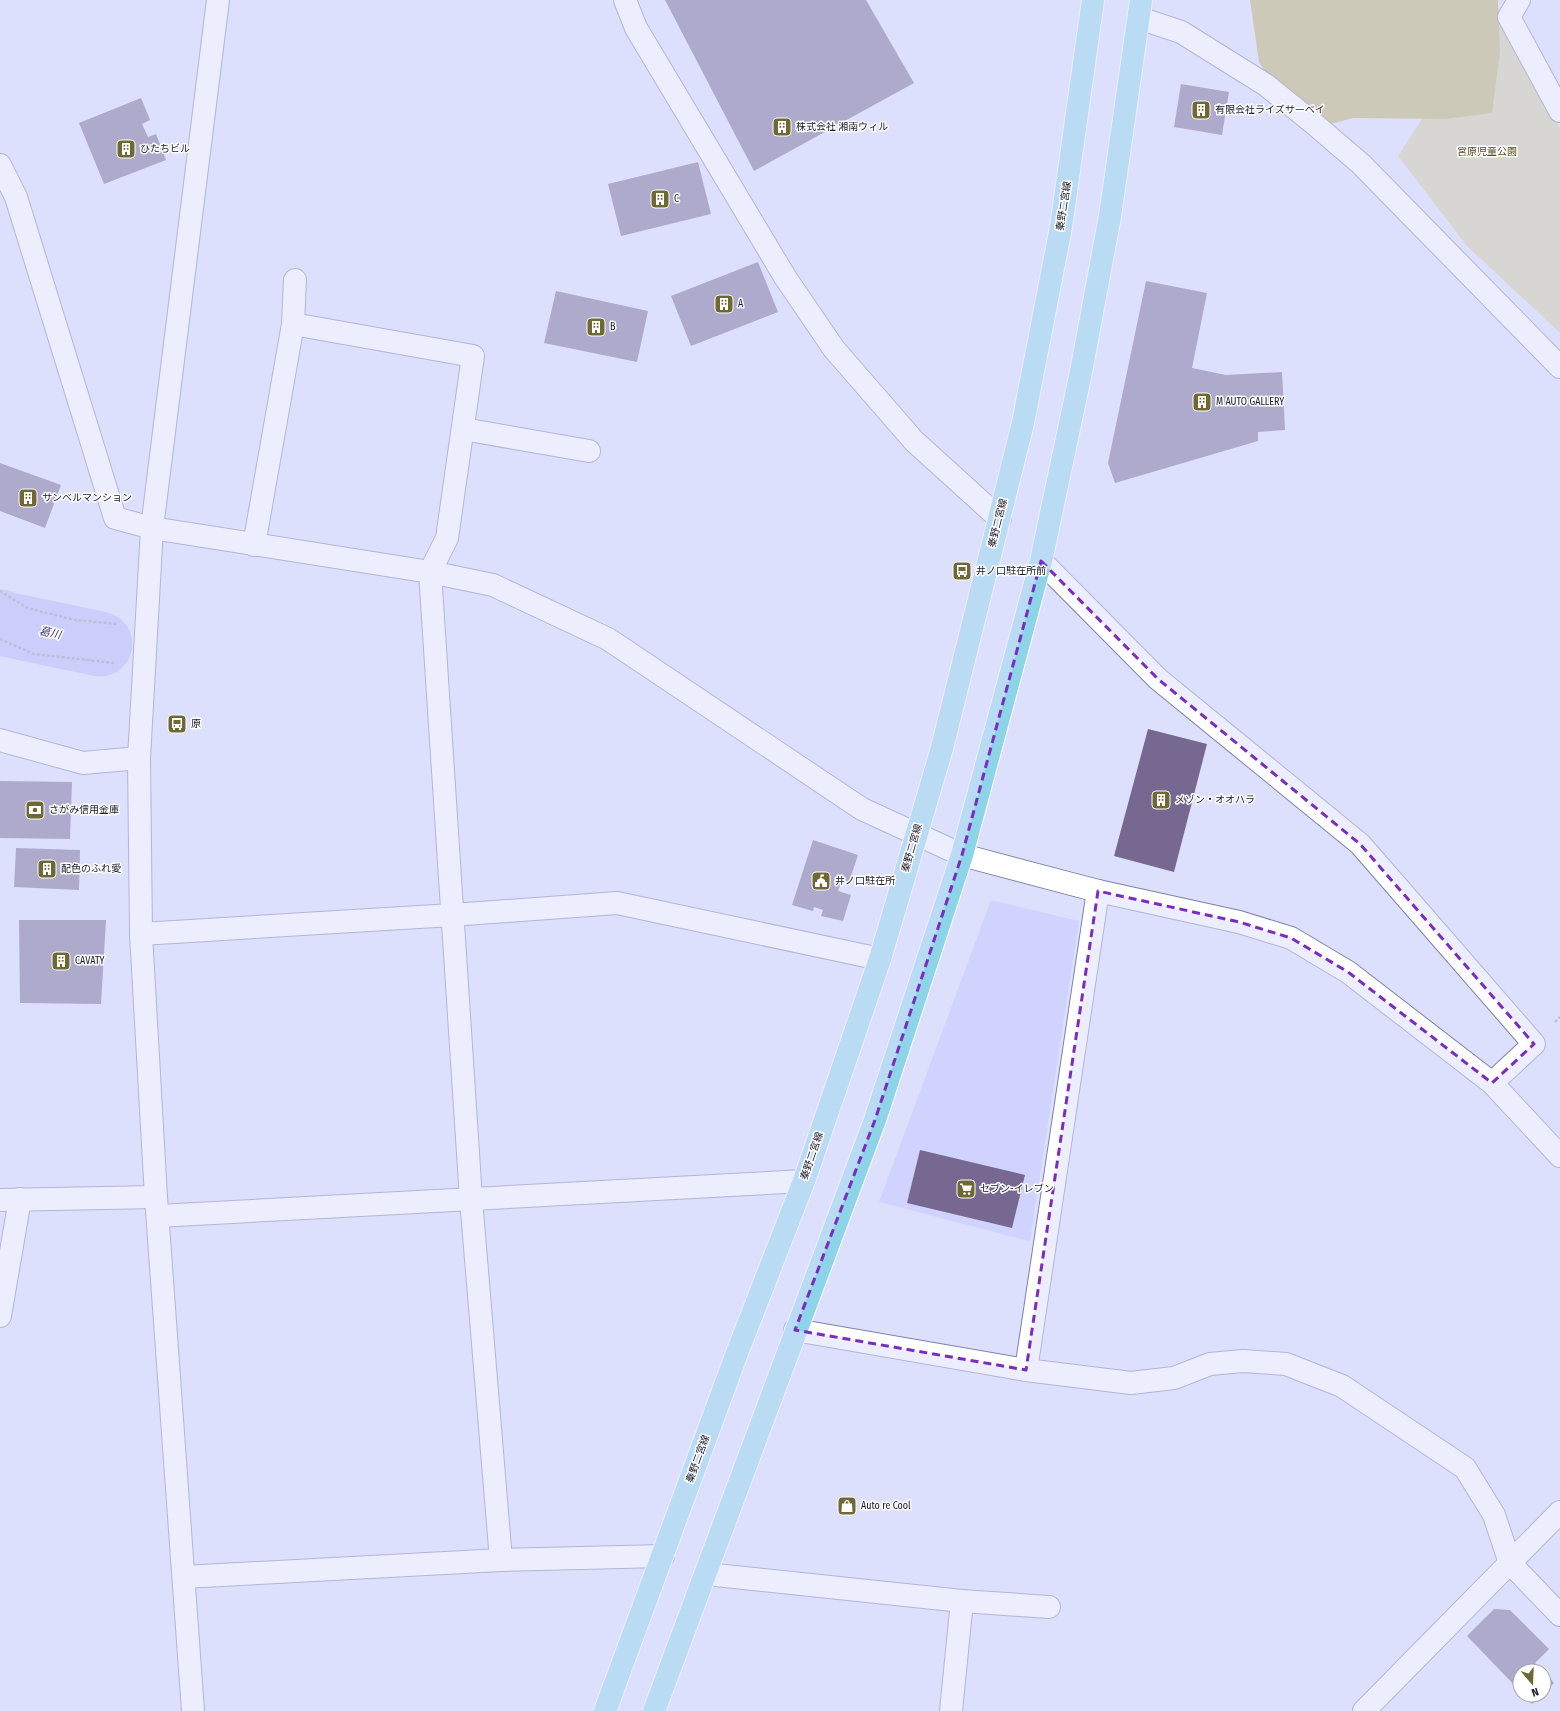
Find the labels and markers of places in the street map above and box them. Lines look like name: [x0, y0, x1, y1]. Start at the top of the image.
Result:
building icon: 有限会社ライズサーベイ: [1190, 99, 1212, 121]
place label: 有限会社ライズサーベイ: [1215, 104, 1325, 116]
building icon: 株式会社 湘南ウィル: [771, 116, 793, 138]
place label: 株式会社 湘南ウィル: [796, 121, 888, 133]
building icon: ひたちビル: [115, 138, 137, 160]
place label: ひたちビル: [140, 143, 190, 155]
building icon: C: [649, 188, 671, 210]
place label: C: [674, 193, 679, 205]
building icon: A: [713, 293, 735, 315]
place label: A: [738, 298, 744, 310]
building icon: B: [585, 316, 607, 338]
place label: B: [610, 321, 616, 333]
building icon: M AUTO GALLERY: [1191, 391, 1213, 413]
place label: M AUTO GALLERY: [1216, 396, 1284, 408]
building icon: サンベルマンション: [17, 487, 39, 509]
place label: サンベルマンション: [42, 492, 132, 504]
bus stop icon: 井ノ口駐在所前: [951, 560, 973, 582]
place label: 井ノ口駐在所前: [976, 565, 1046, 577]
bus stop icon: 原: [166, 713, 188, 735]
place label: 原: [191, 718, 201, 730]
building icon: メゾン・オオハラ: [1150, 789, 1172, 811]
place label: メゾン・オオハラ: [1175, 794, 1255, 806]
bank icon: さがみ信用金庫: [24, 799, 46, 821]
place label: さがみ信用金庫: [49, 804, 119, 816]
building icon: 配色のふれ愛: [36, 858, 58, 880]
place label: 配色のふれ愛: [61, 863, 121, 875]
public building icon: 井ノ口駐在所: [810, 870, 832, 892]
place label: 井ノ口駐在所: [835, 875, 895, 887]
building icon: CAVATY: [50, 950, 72, 972]
place label: CAVATY: [75, 955, 105, 967]
supermarket icon: セブン-イレブン: [955, 1178, 977, 1200]
place label: セブン-イレブン: [980, 1183, 1054, 1195]
shop icon: Auto re Cool: [836, 1495, 858, 1517]
place label: Auto re Cool: [861, 1500, 911, 1512]

